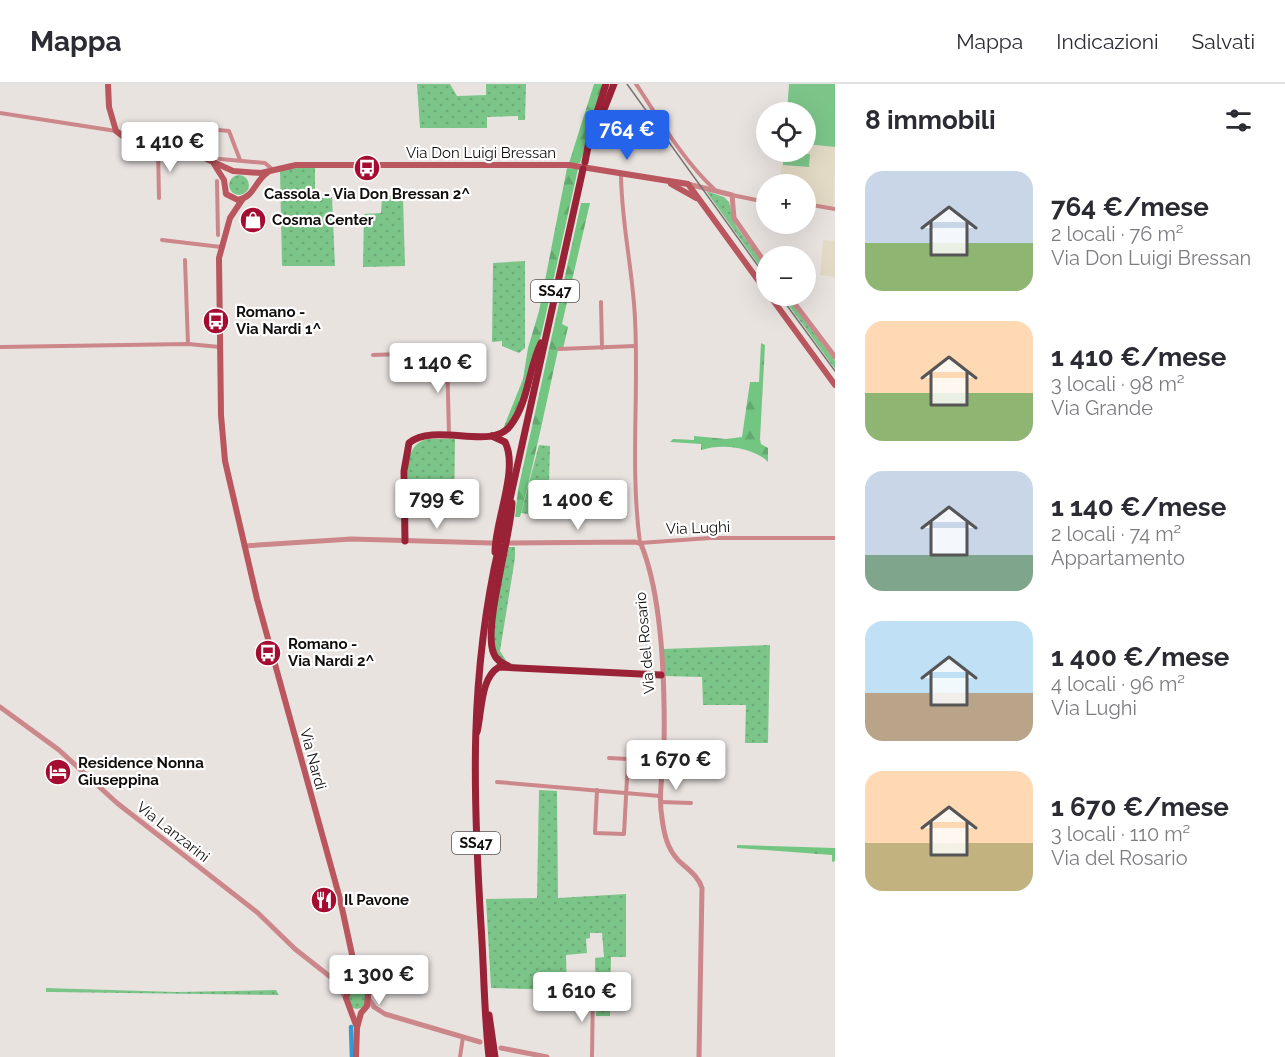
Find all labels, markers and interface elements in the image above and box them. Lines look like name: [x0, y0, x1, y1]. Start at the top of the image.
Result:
text: Mappa: [30, 25, 122, 58]
text: Mappa: [956, 29, 1023, 54]
text: Indicazioni: [1056, 29, 1159, 54]
text: Salvati: [1192, 29, 1255, 54]
map controls: [756, 102, 816, 306]
button: locate: [756, 102, 816, 162]
icon: filters: [1222, 104, 1255, 137]
text: 8 immobili: [865, 105, 996, 135]
pin: 764 €: [585, 110, 669, 161]
text: 764 €: [599, 117, 655, 141]
pin: 1 410 €: [115, 122, 225, 173]
text: 1 410 €: [135, 129, 205, 153]
street label: Via Don Luigi Bressan: [406, 144, 556, 162]
bus stop icon: Cassola - Via Don Bressan 2^: [352, 153, 382, 183]
button: +: [756, 174, 816, 234]
place label: Cassola - Via Don Bressan 2^: [264, 185, 470, 203]
text: 764 €/mese: [1051, 192, 1209, 222]
icon: home: [913, 195, 985, 267]
shop icon: Cosma Center: [238, 205, 268, 235]
place label: Cosma Center: [272, 211, 374, 229]
text: 2 locali · 76 m²: [1051, 222, 1184, 246]
button: −: [756, 246, 816, 306]
text: Via Don Luigi Bressan: [1051, 246, 1251, 270]
road number: SS47: [531, 280, 579, 302]
place label: Romano - Via Nardi 1^: [236, 303, 321, 338]
bus stop icon: Romano - Via Nardi 1^: [201, 306, 231, 336]
text: 1 410 €/mese: [1051, 342, 1226, 372]
pin: 1 140 €: [383, 343, 493, 394]
icon: home: [913, 345, 985, 417]
text: 1 140 €: [403, 350, 473, 374]
text: 3 locali · 98 m²: [1051, 372, 1185, 396]
text: Via Grande: [1051, 396, 1153, 420]
pin: 799 €: [395, 479, 479, 530]
pin: 1 400 €: [523, 480, 633, 531]
text: 799 €: [409, 486, 465, 510]
text: 1 400 €: [542, 487, 614, 511]
text: 1 140 €/mese: [1051, 492, 1226, 522]
icon: home: [913, 495, 985, 567]
street label: Via Lughi: [666, 518, 730, 538]
text: 2 locali · 74 m²: [1051, 522, 1181, 546]
text: Appartamento: [1051, 546, 1185, 570]
street label: Via del Rosario: [632, 591, 658, 695]
place label: Romano - Via Nardi 2^: [288, 635, 374, 670]
bus stop icon: Romano - Via Nardi 2^: [253, 638, 283, 668]
text: 1 400 €/mese: [1051, 642, 1229, 672]
icon: home: [913, 645, 985, 717]
text: 4 locali · 96 m²: [1051, 672, 1185, 696]
text: Via Lughi: [1051, 696, 1137, 720]
street label: Via Nardi: [296, 726, 330, 792]
pin: 1 670 €: [621, 740, 731, 791]
text: 1 670 €: [640, 747, 712, 771]
place label: Residence Nonna Giuseppina: [78, 754, 204, 789]
hotel icon: Residence Nonna Giuseppina: [43, 757, 73, 787]
text: 1 670 €/mese: [1051, 792, 1229, 822]
icon: home: [913, 795, 985, 867]
street label: Via Lanzarini: [133, 798, 213, 866]
text: 3 locali · 110 m²: [1051, 822, 1190, 846]
road number: SS47: [452, 832, 500, 854]
text: Via del Rosario: [1051, 846, 1188, 870]
restaurant icon: Il Pavone: [309, 885, 339, 915]
place label: Il Pavone: [344, 891, 409, 909]
pin: 1 300 €: [324, 955, 434, 1006]
text: 1 300 €: [343, 962, 415, 986]
pin: 1 610 €: [527, 972, 637, 1023]
text: 1 610 €: [547, 979, 617, 1003]

